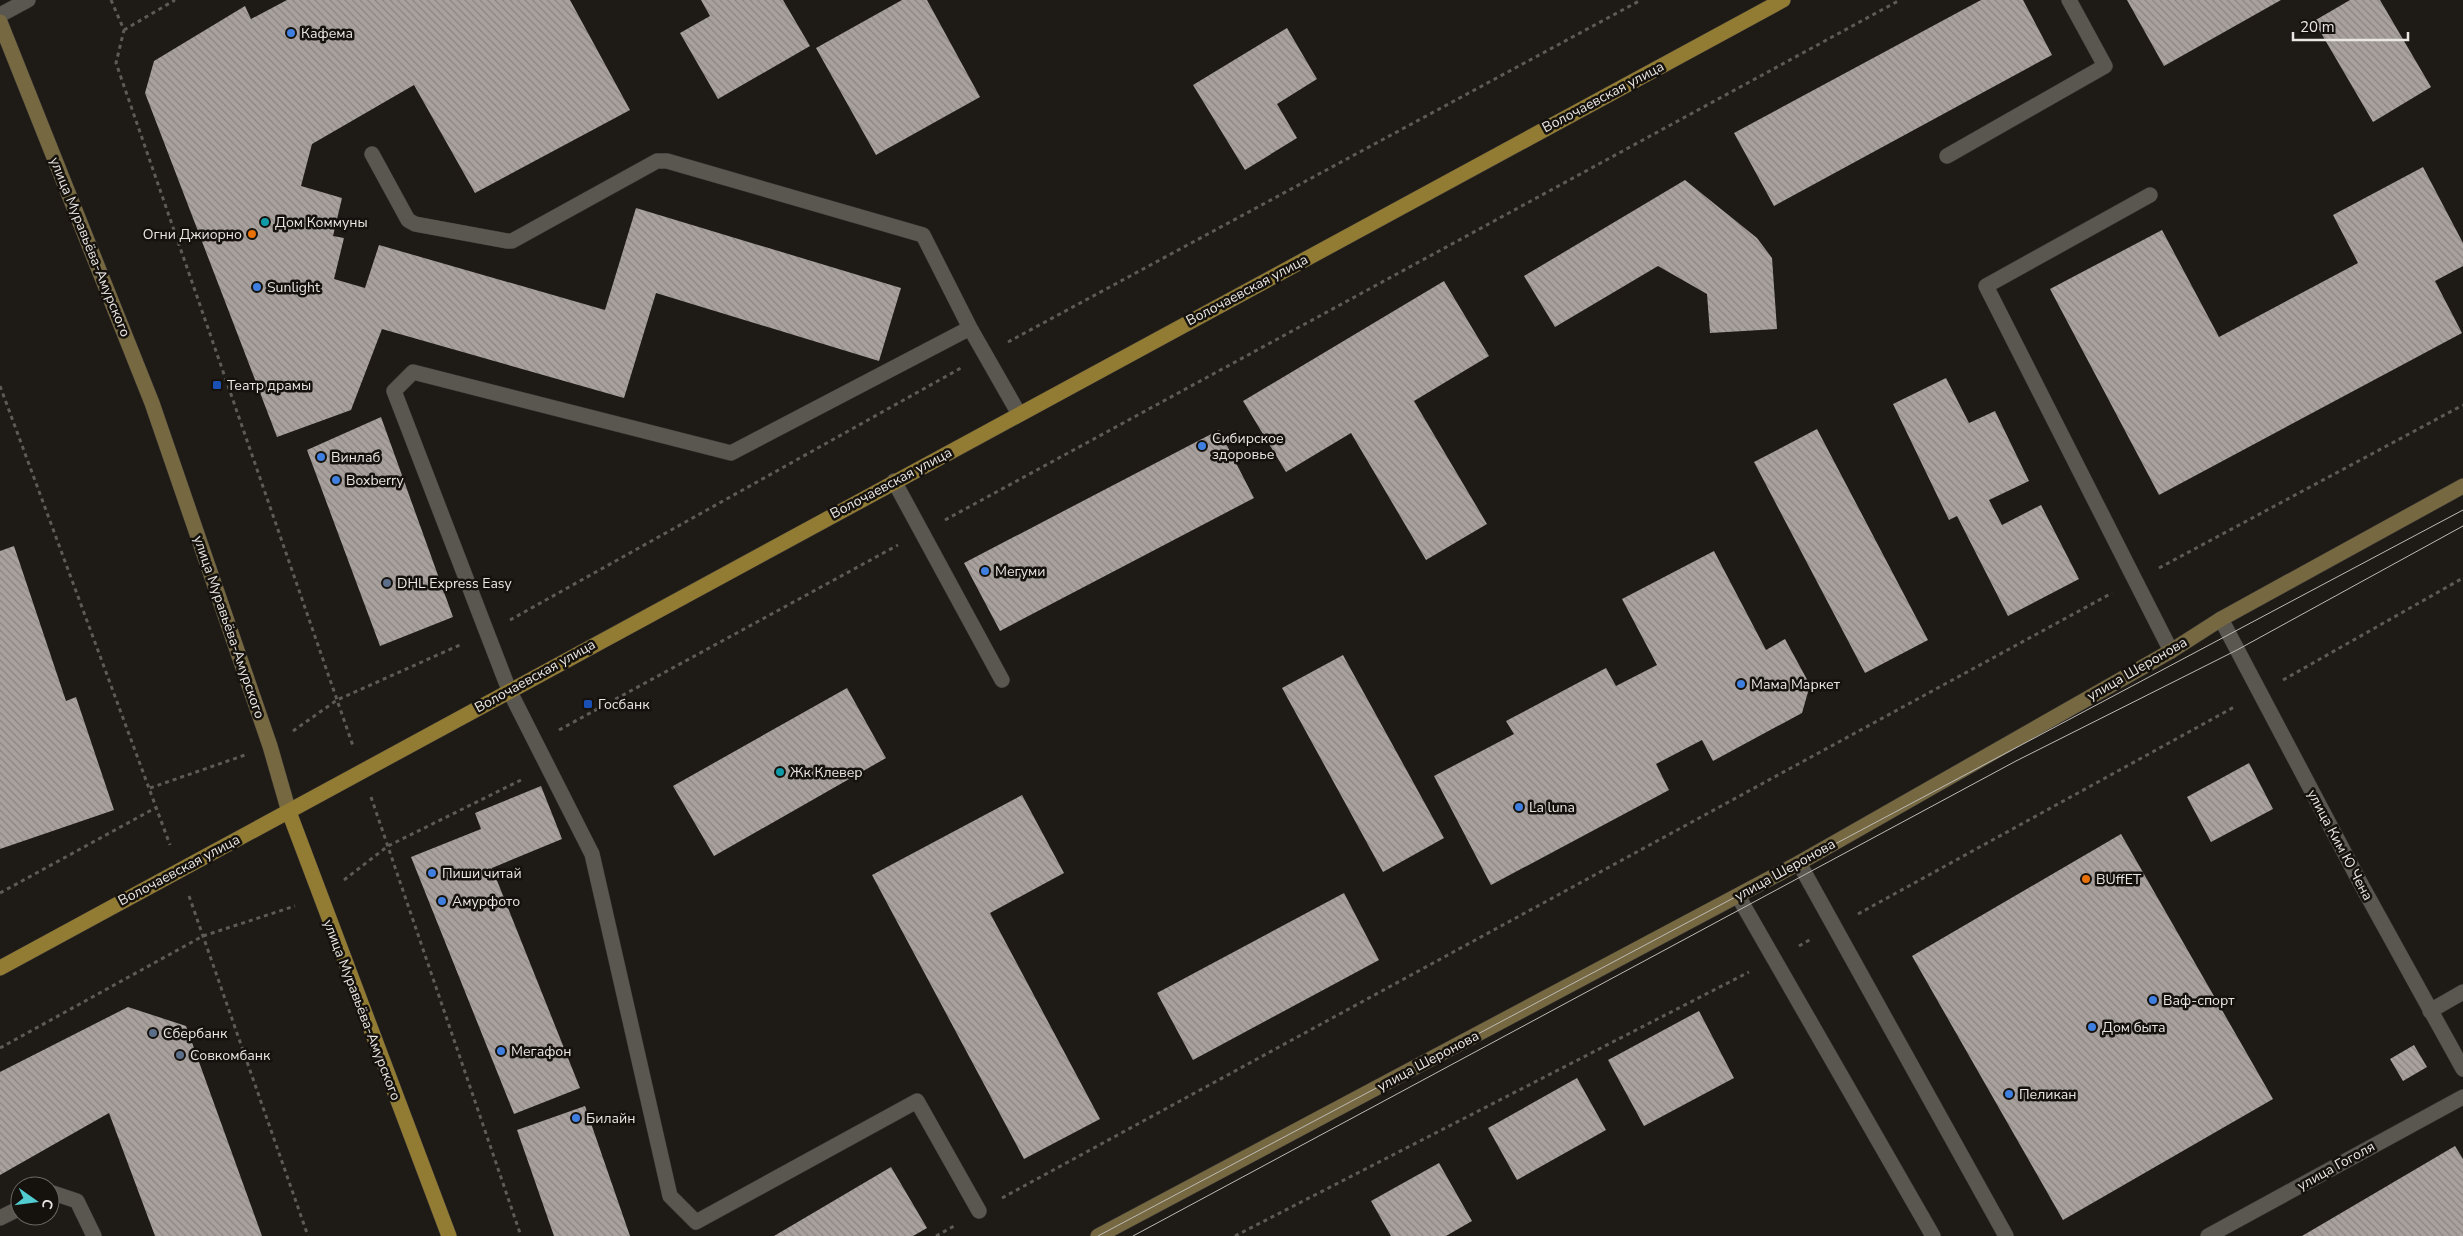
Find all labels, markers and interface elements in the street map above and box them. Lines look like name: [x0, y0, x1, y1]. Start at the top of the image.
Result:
scale bar: [2293, 10, 2408, 42]
text: 20 m: [2300, 17, 2335, 37]
place label: Кафема: [301, 24, 353, 43]
marker: Кафема: [285, 27, 297, 39]
street label: Волочаевская улица: [1539, 57, 1667, 137]
street label: улица Муравьёва-Амурского: [45, 154, 135, 340]
place label: Дом Коммуны: [275, 213, 368, 232]
marker: Дом Коммуны: [259, 216, 271, 228]
place label: Огни Джиорно: [143, 225, 242, 244]
marker: Огни Джиорно: [246, 228, 258, 240]
street label: Волочаевская улица: [1183, 250, 1311, 330]
place label: Sunlight: [267, 278, 320, 297]
marker: Sunlight: [251, 281, 263, 293]
place label: Театр драмы: [227, 376, 311, 395]
marker: Театр драмы: [211, 379, 223, 391]
place label: Сибирское здоровье: [1212, 429, 1284, 464]
marker: Сибирское здоровье: [1196, 440, 1208, 452]
street label: Волочаевская улица: [827, 443, 955, 523]
place label: Винлаб: [331, 448, 380, 467]
marker: Винлаб: [315, 451, 327, 463]
place label: Boxberry: [346, 471, 404, 490]
marker: Boxberry: [330, 474, 342, 486]
street label: улица Муравьёва-Амурского: [189, 533, 269, 721]
place label: Мегуми: [995, 562, 1045, 581]
marker: Мегуми: [979, 565, 991, 577]
place label: DHL Express Easy: [397, 574, 512, 593]
marker: DHL Express Easy: [381, 577, 393, 589]
street label: улица Шеронова: [2084, 633, 2190, 705]
street label: Волочаевская улица: [471, 635, 599, 717]
place label: Мама Маркет: [1751, 675, 1841, 694]
marker: Мама Маркет: [1735, 678, 1747, 690]
place label: Госбанк: [598, 695, 650, 714]
marker: Госбанк: [582, 698, 594, 710]
place label: Жк Клевер: [790, 763, 863, 782]
marker: Жк Клевер: [774, 766, 786, 778]
street label: улица Ким Ю Чена: [2303, 786, 2377, 904]
place label: La luna: [1529, 798, 1575, 817]
marker: La luna: [1513, 801, 1525, 813]
street label: Волочаевская улица: [115, 830, 243, 910]
street label: улица Шеронова: [1731, 834, 1839, 906]
place label: Пиши читай: [442, 864, 522, 883]
marker: Пиши читай: [426, 867, 438, 879]
place label: BUffET: [2096, 870, 2142, 889]
marker: BUffET: [2080, 873, 2092, 885]
place label: Амурфото: [452, 892, 520, 911]
marker: Амурфото: [436, 895, 448, 907]
street label: улица Муравьёва-Амурского: [319, 917, 405, 1103]
place label: Ваф-спорт: [2163, 991, 2235, 1010]
marker: Ваф-спорт: [2147, 994, 2159, 1006]
place label: Дом быта: [2102, 1018, 2166, 1037]
marker: Дом быта: [2086, 1021, 2098, 1033]
place label: Сбербанк: [163, 1024, 228, 1043]
street label: улица Шеронова: [1374, 1026, 1482, 1096]
marker: Сбербанк: [147, 1027, 159, 1039]
place label: Мегафон: [511, 1042, 571, 1061]
marker: Мегафон: [495, 1045, 507, 1057]
place label: Совкомбанк: [190, 1046, 271, 1065]
marker: Совкомбанк: [174, 1049, 186, 1061]
place label: Пеликан: [2019, 1085, 2077, 1104]
marker: Пеликан: [2003, 1088, 2015, 1100]
place label: Билайн: [586, 1109, 635, 1128]
marker: Билайн: [570, 1112, 582, 1124]
street label: улица Гоголя: [2294, 1137, 2378, 1195]
north arrow: [10, 1176, 60, 1226]
text: С: [37, 1197, 57, 1211]

